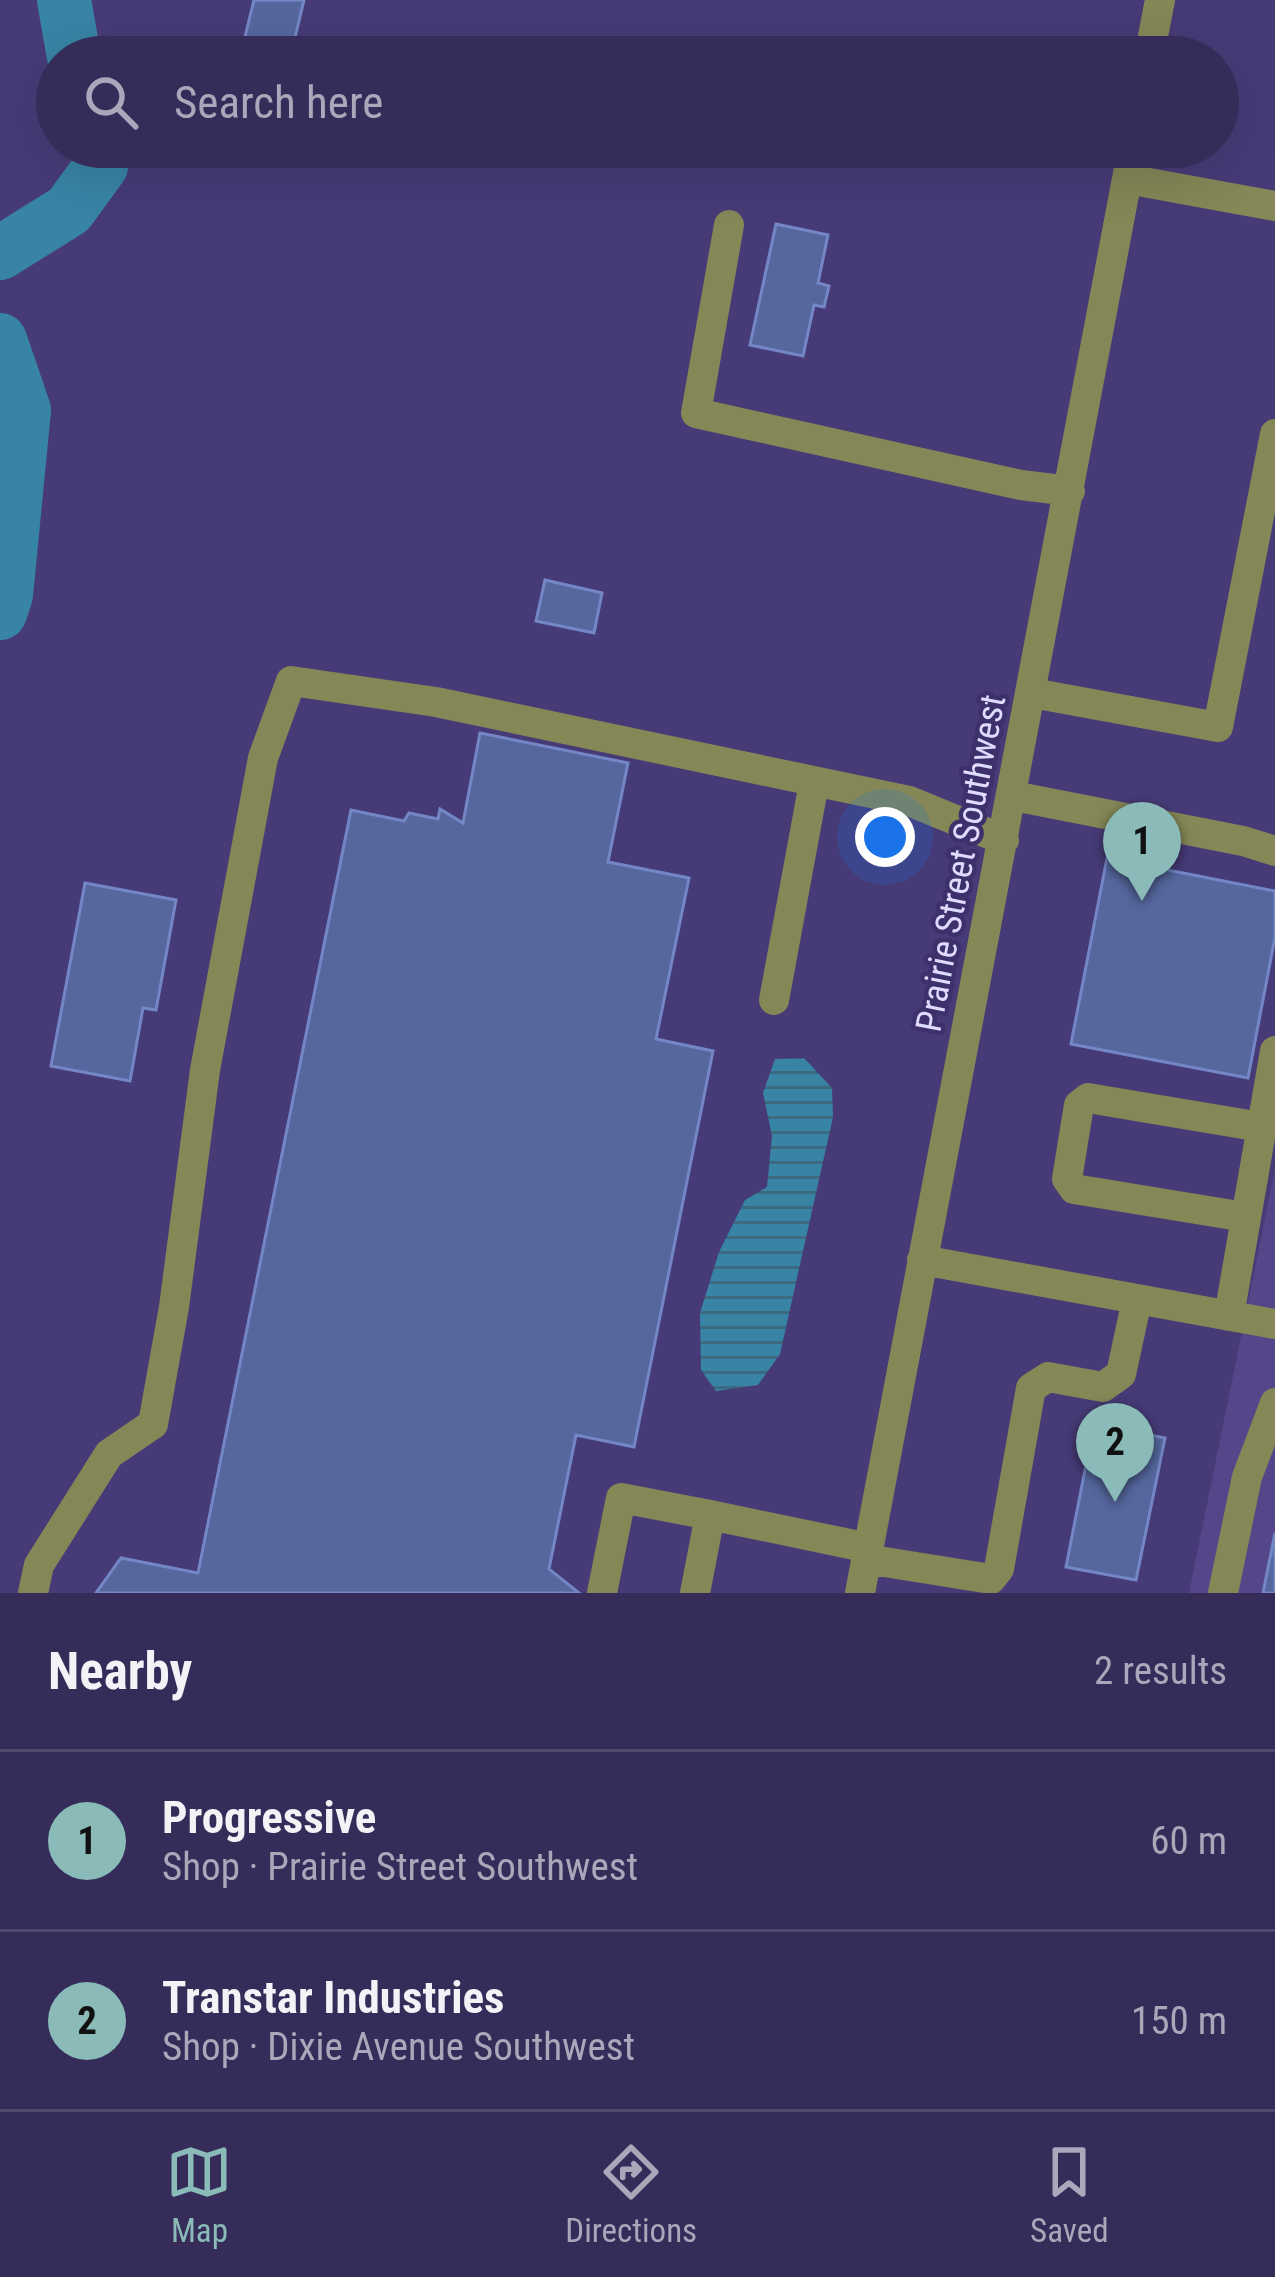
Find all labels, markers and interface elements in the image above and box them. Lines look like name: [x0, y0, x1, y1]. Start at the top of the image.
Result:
search box: [36, 36, 1239, 168]
icon: search: [78, 69, 144, 135]
text: Search here: [174, 76, 383, 129]
street label: Prairie Street Southwest: [908, 691, 1014, 1035]
pin: 1: [1103, 802, 1181, 901]
your location: [855, 807, 915, 867]
pin: 2: [1076, 1403, 1154, 1502]
text: Nearby: [48, 1642, 192, 1701]
text: 2 results: [1094, 1648, 1227, 1694]
text: Progressive: [162, 1791, 376, 1844]
text: 1: [77, 1818, 97, 1864]
text: 60 m: [1150, 1818, 1227, 1864]
text: Shop · Prairie Street Southwest: [162, 1844, 638, 1890]
text: Transtar Industries: [162, 1971, 504, 2024]
text: 2: [77, 1998, 97, 2044]
text: 150 m: [1131, 1998, 1227, 2044]
text: Shop · Dixie Avenue Southwest: [162, 2024, 635, 2070]
tab: Map: [166, 2139, 232, 2250]
tab: Directions: [565, 2139, 697, 2250]
tab: Saved: [1030, 2139, 1109, 2250]

